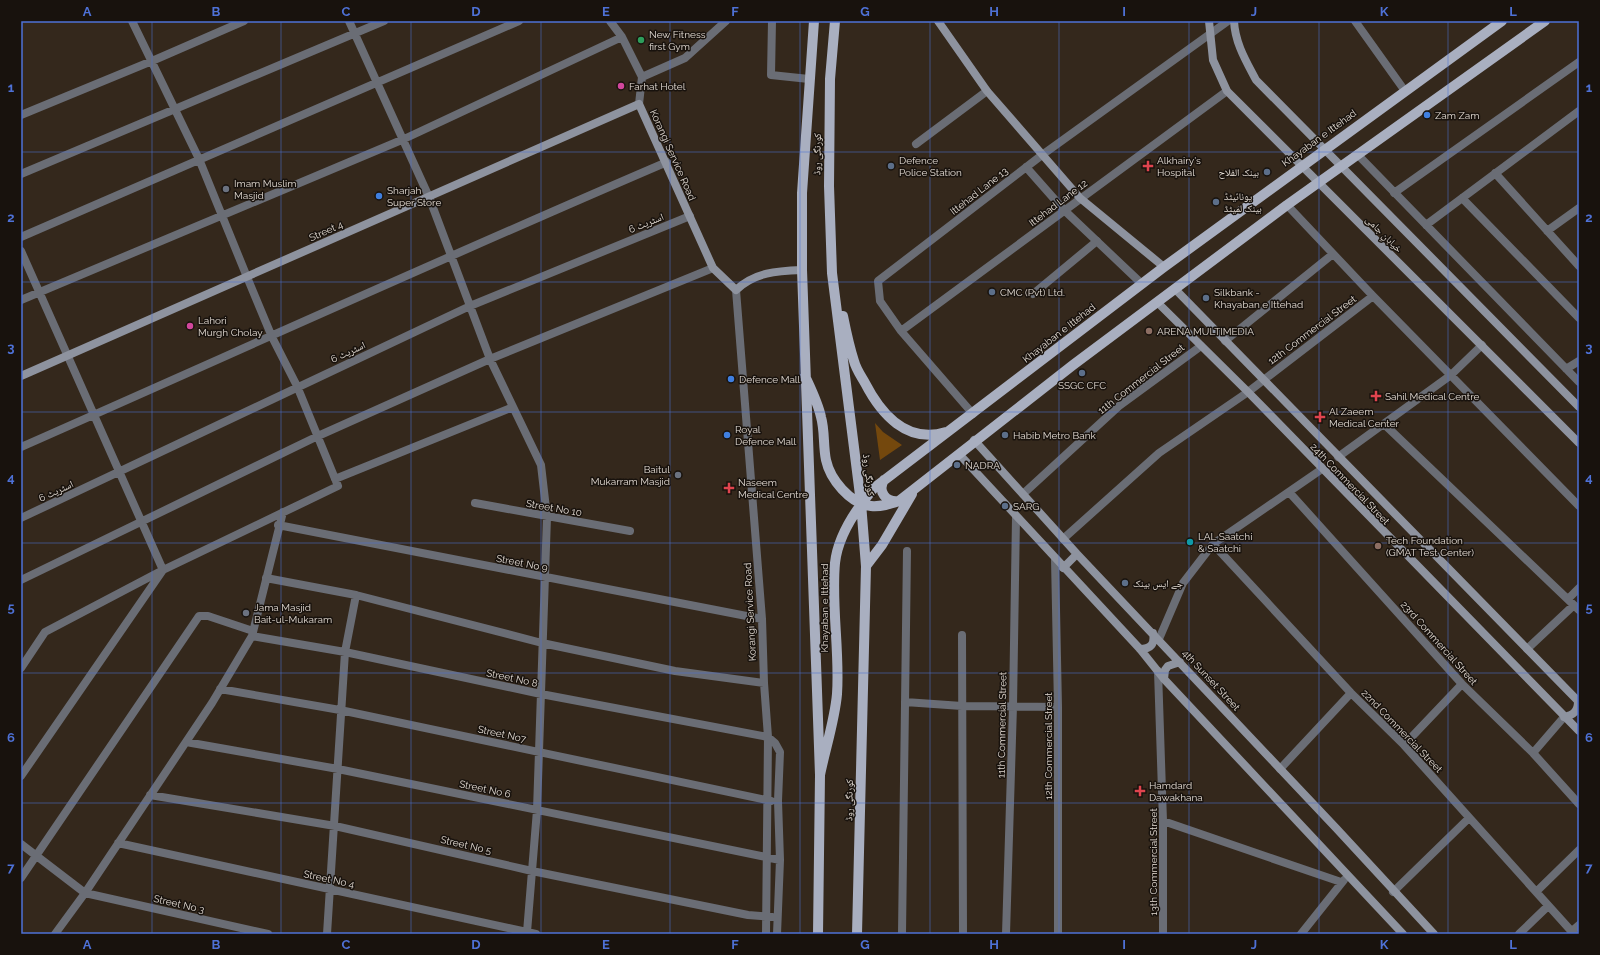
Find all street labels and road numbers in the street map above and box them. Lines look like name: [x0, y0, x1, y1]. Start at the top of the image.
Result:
street label: Khayaban e Ittehad: [1280, 107, 1358, 169]
street label: Korangi Service Road: [648, 108, 698, 202]
street label: کورنگی روڈ: [811, 133, 824, 175]
street label: Ittehad Lane 13: [948, 165, 1010, 217]
street label: Ittehad Lane 12: [1027, 178, 1089, 228]
street label: اسٹریٹ 6: [627, 211, 665, 235]
street label: خیابانِ جامی: [1362, 214, 1405, 257]
street label: Street 4: [307, 218, 345, 243]
street label: 12th Commercial Street: [1266, 293, 1359, 367]
street label: Khayaban e Ittehad: [1020, 301, 1098, 365]
street label: اسٹریٹ 6: [329, 339, 367, 365]
street label: 11th Commercial Street: [1096, 341, 1187, 416]
street label: 24th Commercial Street: [1308, 441, 1392, 527]
street label: کورنگی روڈ: [860, 453, 877, 497]
street label: اسٹریٹ 6: [37, 478, 75, 504]
street label: Street No 10: [525, 498, 583, 518]
street label: Street No 9: [495, 553, 549, 573]
street label: Korangi Service Road: [742, 562, 758, 662]
street label: Khayaban e Ittehad: [819, 563, 830, 653]
street label: 23rd Commercial Street: [1398, 599, 1480, 688]
street label: 4th Sunset Street: [1180, 647, 1243, 713]
street label: Street No 8: [485, 667, 539, 689]
street label: 11th Commercial Street: [996, 671, 1008, 778]
street label: 22nd Commercial Street: [1359, 687, 1445, 775]
street label: 12th Commercial Street: [1043, 692, 1054, 800]
street label: Street No7: [477, 724, 528, 745]
street label: Street No 6: [458, 778, 512, 800]
street label: کورنگی روڈ: [843, 779, 856, 821]
street label: 13th Commercial Street: [1148, 808, 1159, 916]
street label: Street No 5: [439, 834, 493, 856]
street label: Street No 4: [302, 868, 356, 890]
street label: Street No 3: [153, 893, 205, 915]

